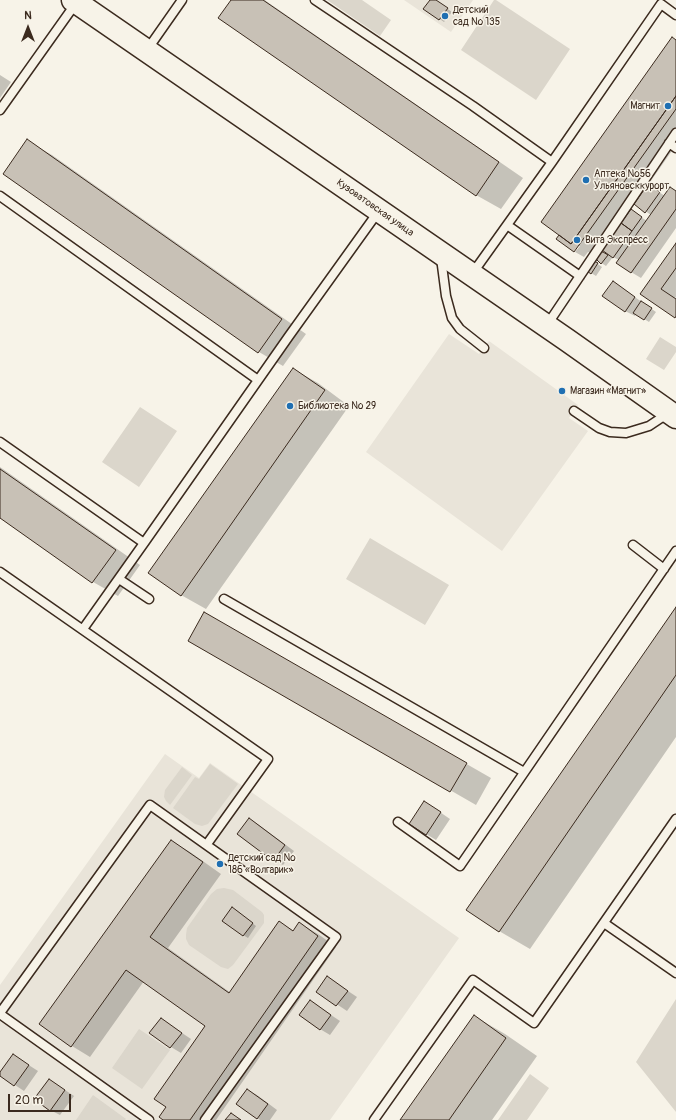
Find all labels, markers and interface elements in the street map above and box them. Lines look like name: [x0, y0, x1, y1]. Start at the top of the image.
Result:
place label: Детский сад № 135: [453, 4, 500, 28]
north arrow: [8, 8, 48, 48]
text: N: [24, 9, 32, 22]
marker: Детский сад № 135: [440, 11, 450, 21]
place label: Магнит: [630, 100, 660, 112]
marker: Магнит: [663, 101, 673, 111]
place label: Аптека №56 Ульяновсккурорт: [594, 168, 669, 192]
marker: Аптека №56 Ульяновсккурорт: [581, 175, 591, 185]
street label: Кузоватовская улица: [334, 177, 416, 239]
place label: Вита Экспресс: [585, 234, 648, 246]
marker: Вита Экспресс: [572, 235, 582, 245]
place label: Магазин «Магнит»: [570, 385, 646, 397]
marker: Магазин «Магнит»: [557, 386, 567, 396]
place label: Библиотека № 29: [298, 400, 376, 412]
marker: Библиотека № 29: [285, 401, 295, 411]
place label: Детский сад № 186 «Волгарик»: [228, 852, 296, 876]
marker: Детский сад № 186 «Волгарик»: [215, 859, 225, 869]
scale bar: [10, 1086, 73, 1112]
text: 20 m: [15, 1093, 43, 1108]

